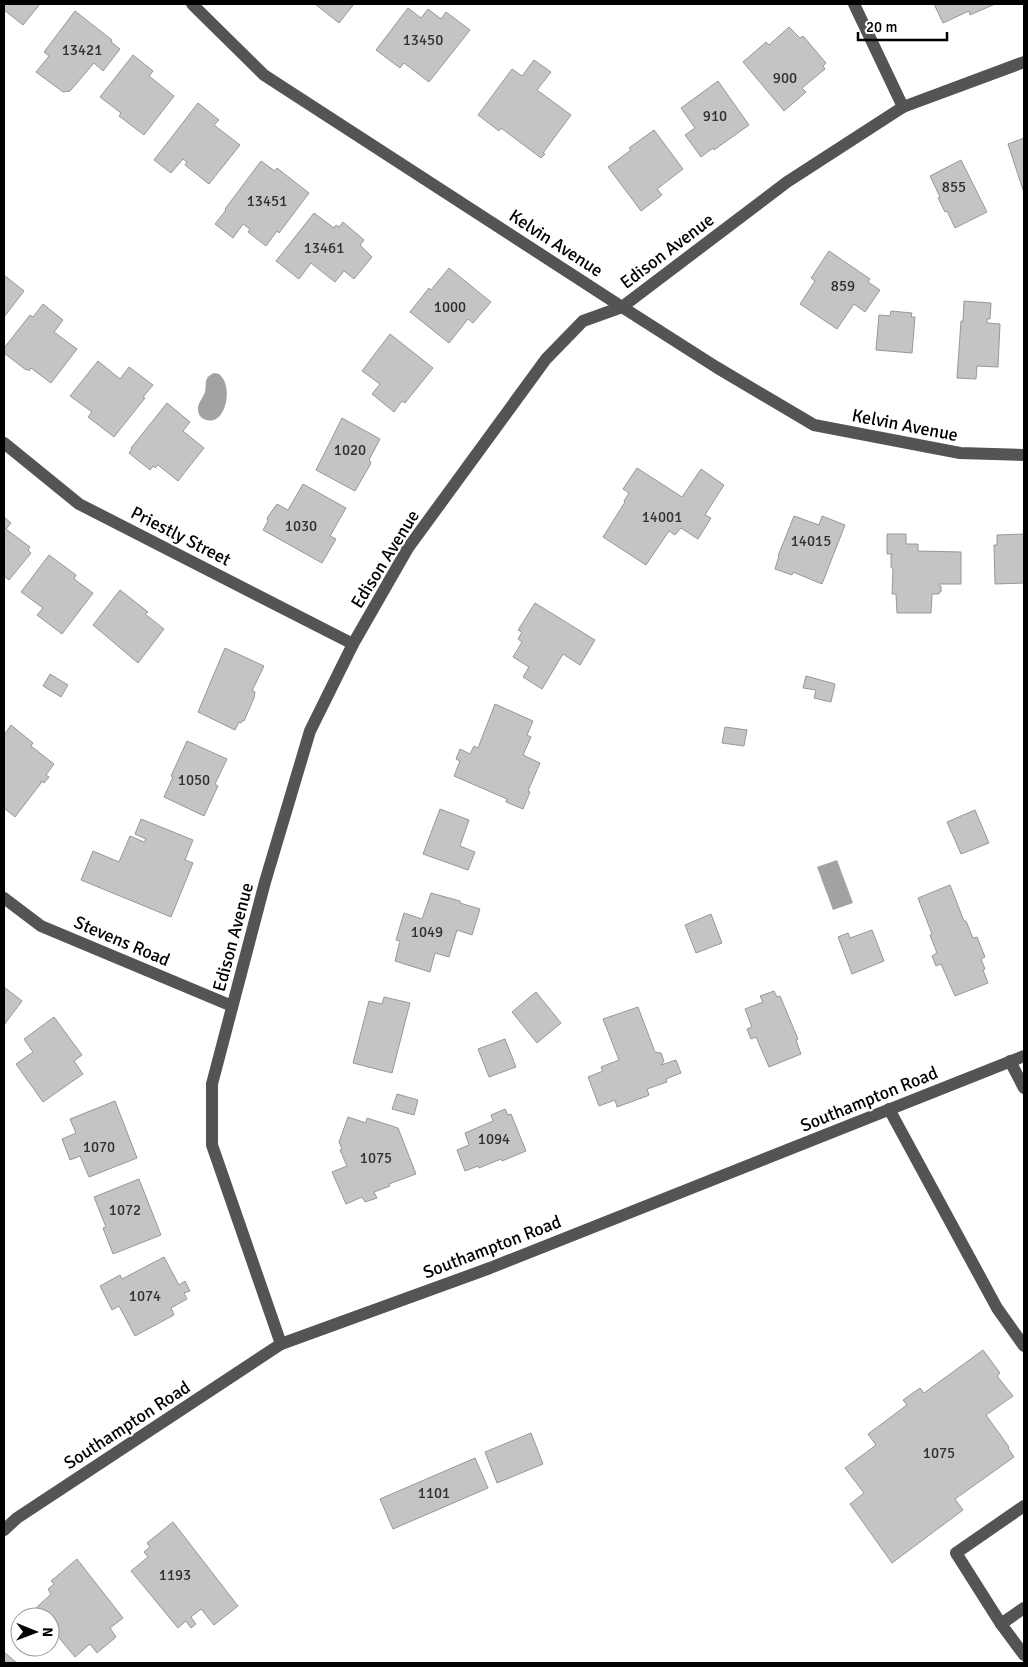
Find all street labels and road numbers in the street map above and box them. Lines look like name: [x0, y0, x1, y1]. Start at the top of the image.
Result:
street label: Kelvin Avenue: [505, 205, 607, 281]
street label: Edison Avenue: [616, 209, 718, 293]
street label: Kelvin Avenue: [850, 404, 960, 446]
street label: Priestly Street: [127, 501, 235, 571]
street label: Edison Avenue: [346, 506, 424, 612]
street label: Edison Avenue: [208, 880, 258, 994]
street label: Stevens Road: [71, 911, 173, 971]
street label: Southampton Road: [797, 1061, 941, 1137]
street label: Southampton Road: [420, 1211, 564, 1283]
street label: Southampton Road: [60, 1376, 194, 1474]

